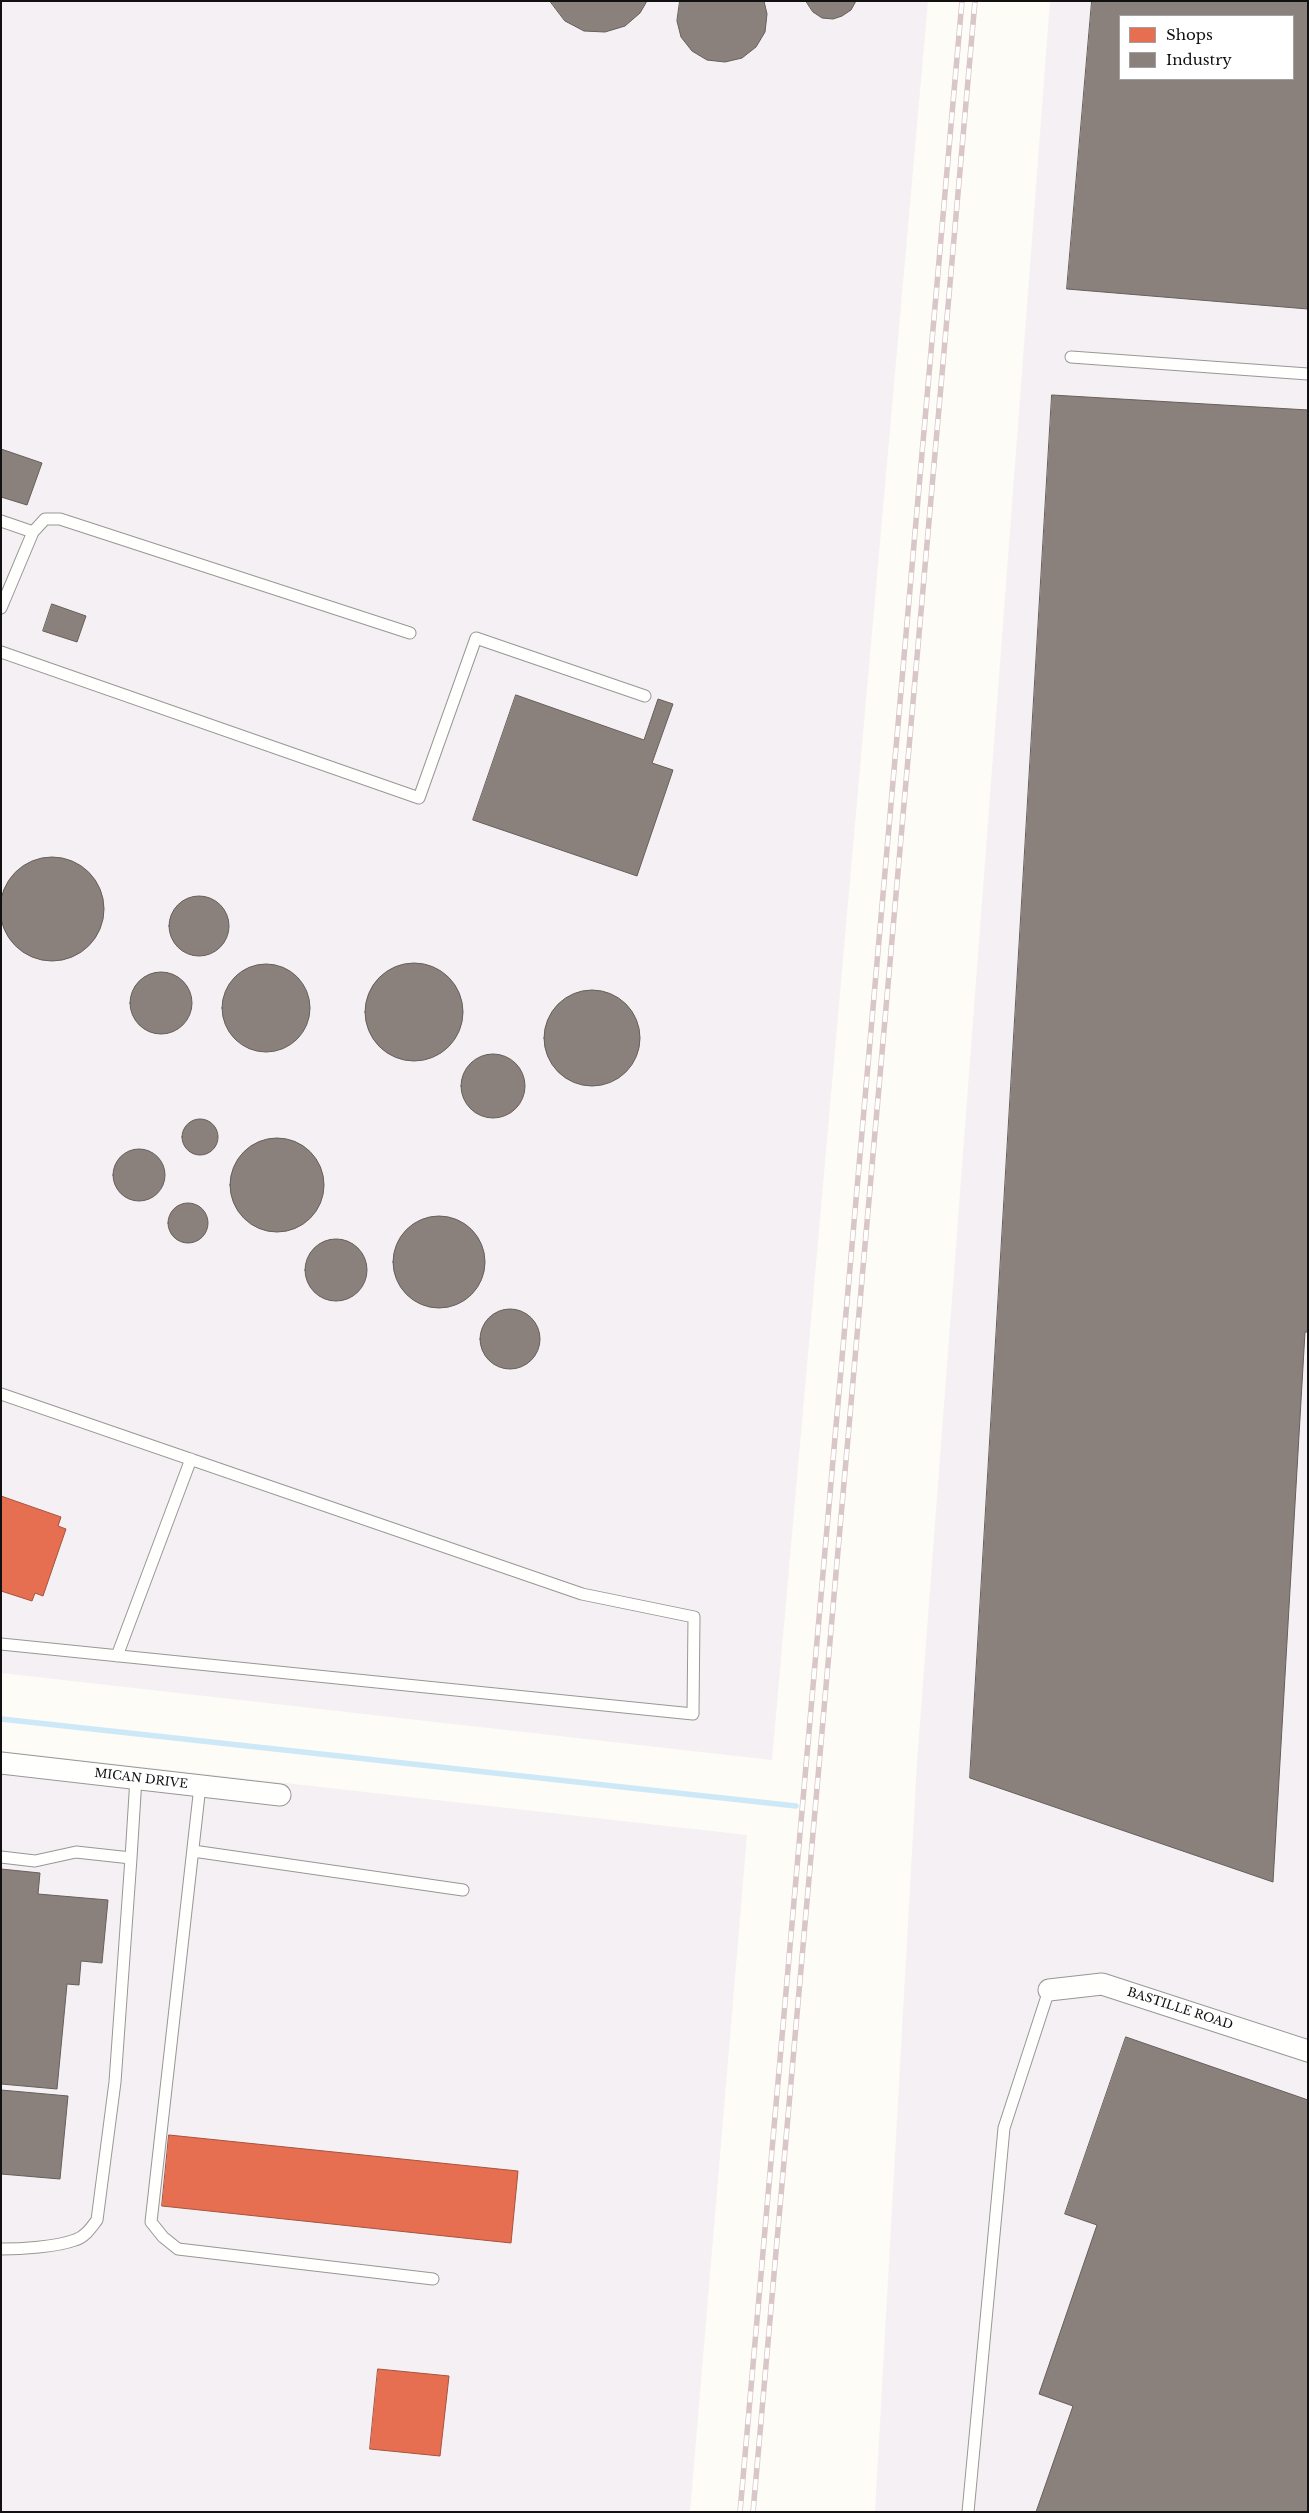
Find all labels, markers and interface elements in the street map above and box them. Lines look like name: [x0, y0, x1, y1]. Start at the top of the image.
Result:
legend: [1119, 15, 1294, 80]
text: Shops: [1166, 25, 1213, 44]
text: Industry: [1166, 50, 1232, 69]
street label: MICAN DRIVE: [93, 1766, 189, 1792]
street label: BASTILLE ROAD: [1125, 1985, 1235, 2033]

